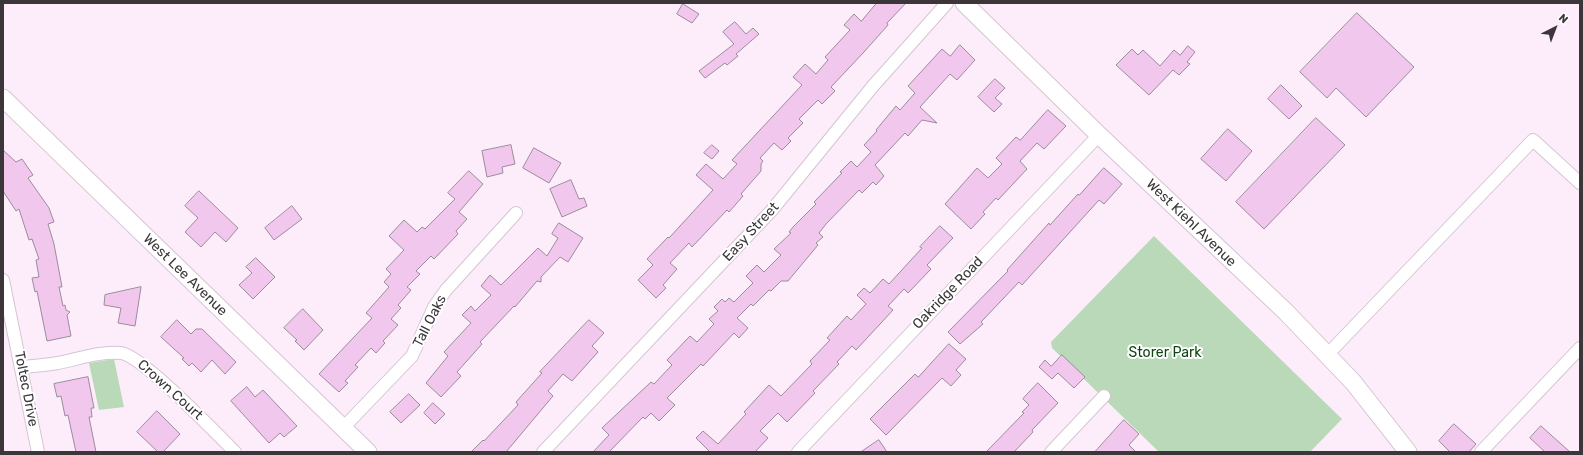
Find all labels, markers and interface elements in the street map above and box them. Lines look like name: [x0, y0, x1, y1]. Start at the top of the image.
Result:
north arrow: [1535, 8, 1575, 48]
text: N: [1556, 11, 1571, 26]
street label: West Kiehl Avenue: [1142, 176, 1240, 270]
street label: Easy Street: [719, 199, 783, 265]
street label: West Lee Avenue: [139, 231, 231, 319]
street label: Oakridge Road: [909, 253, 987, 333]
street label: Tall Oaks: [410, 292, 450, 350]
park label: Storer Park: [1128, 345, 1202, 361]
street label: Toltec Drive: [10, 350, 42, 428]
street label: Crown Court: [134, 356, 206, 424]

